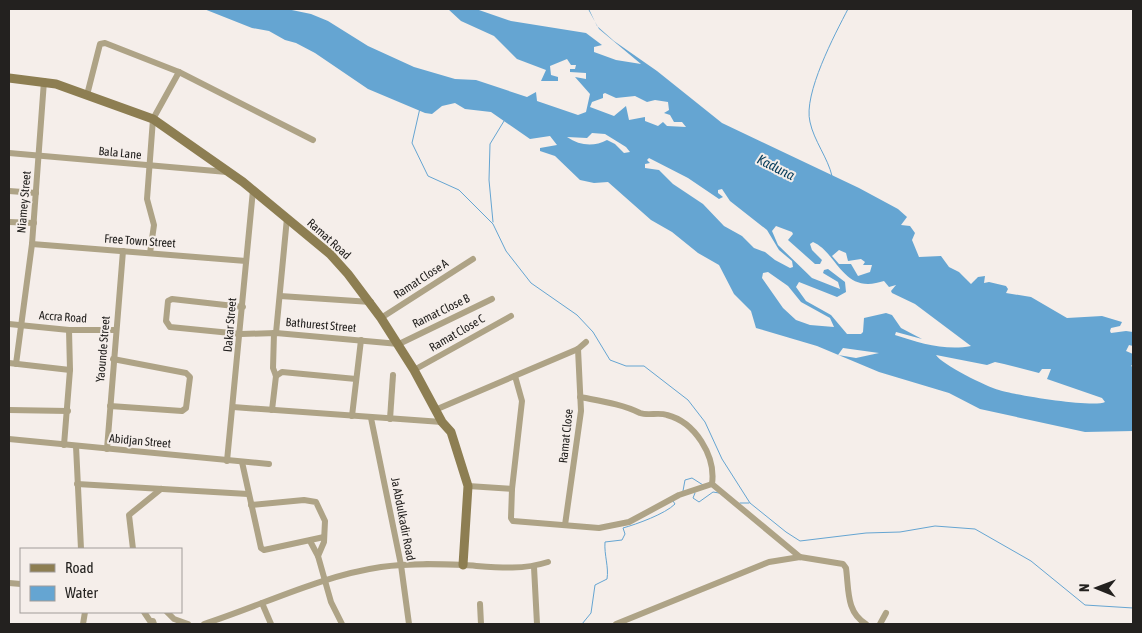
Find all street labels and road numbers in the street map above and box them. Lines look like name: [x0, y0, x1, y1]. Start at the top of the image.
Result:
street label: Bala Lane: [98, 144, 142, 162]
street label: Niamey Street: [14, 170, 34, 234]
street label: Ramat Road: [304, 216, 354, 262]
street label: Free Town Street: [104, 232, 177, 251]
street label: Ramat Close A: [391, 256, 451, 302]
street label: Ramat Close B: [410, 291, 472, 331]
street label: Dakar Street: [221, 297, 239, 353]
street label: Accra Road: [38, 308, 88, 326]
street label: Ramat Close C: [427, 311, 488, 354]
street label: Yaounde Street: [93, 315, 113, 383]
street label: Bathurest Street: [285, 315, 358, 335]
street label: Ramat Close: [556, 408, 576, 464]
street label: Abidjan Street: [108, 431, 172, 451]
street label: Ja Abdulkadir Road: [388, 476, 418, 562]

